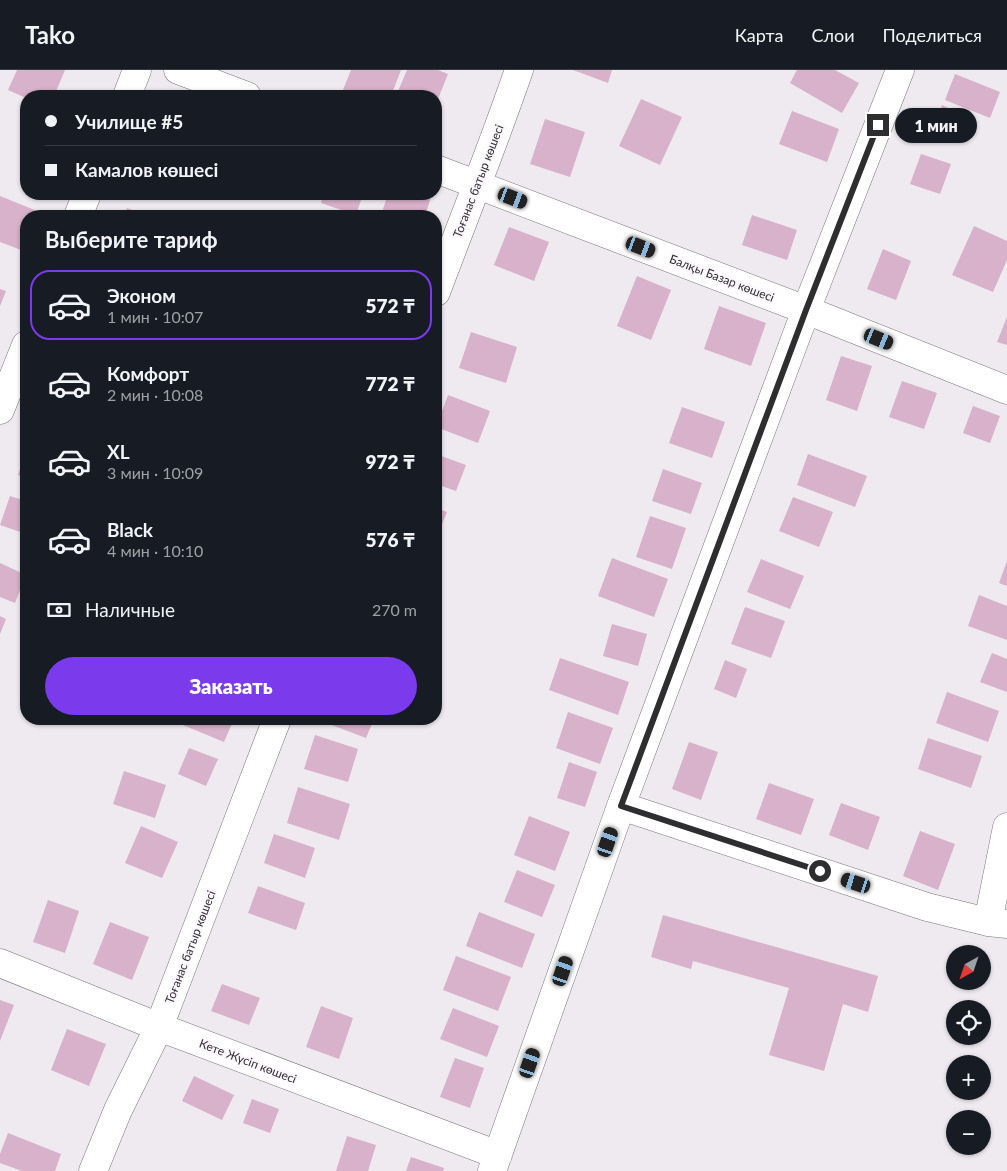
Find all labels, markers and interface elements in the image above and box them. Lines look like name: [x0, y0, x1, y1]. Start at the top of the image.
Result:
text: Tako: [25, 20, 75, 49]
text: Карта: [735, 24, 783, 46]
text: Слои: [811, 24, 855, 46]
text: Поделиться: [883, 24, 982, 46]
callout: 1 мин: [896, 108, 978, 142]
text: Училище #5: [75, 110, 183, 133]
route end: [867, 114, 889, 136]
text: 1 мин: [914, 116, 958, 135]
street label: Тоғанас батыр көшесі: [449, 122, 507, 240]
text: Камалов көшесі: [75, 158, 218, 181]
car: [496, 186, 529, 210]
text: Выберите тариф: [45, 226, 218, 253]
car: [624, 235, 657, 259]
street label: Балқы Базар көшесі: [667, 251, 777, 305]
icon: car: [47, 283, 92, 328]
text: Эконом: [107, 284, 176, 307]
text: 572 ₸: [366, 294, 415, 317]
text: 1 мин · 10:07: [107, 307, 203, 326]
car: [862, 326, 895, 352]
icon: car: [47, 361, 92, 406]
text: Комфорт: [107, 362, 189, 385]
text: 772 ₸: [366, 372, 415, 395]
text: 2 мин · 10:08: [107, 385, 203, 404]
icon: car: [47, 439, 92, 484]
text: XL: [107, 440, 130, 463]
text: 972 ₸: [366, 450, 415, 473]
text: 3 мин · 10:09: [107, 463, 203, 482]
icon: car: [47, 517, 92, 562]
text: Black: [107, 518, 153, 541]
text: 576 ₸: [366, 528, 415, 551]
text: 4 мин · 10:10: [107, 541, 203, 560]
icon: cash: [45, 596, 73, 624]
text: Наличные: [85, 598, 175, 621]
text: 270 m: [372, 600, 417, 619]
button: Заказать: [45, 657, 417, 715]
car: [596, 825, 619, 859]
route start: [809, 860, 831, 882]
car: [839, 871, 872, 895]
street label: Тоғанас батыр көшесі: [161, 888, 219, 1006]
north arrow: [946, 945, 991, 990]
map controls: [946, 945, 991, 1155]
car: [551, 954, 574, 988]
button: locate: [946, 1000, 991, 1045]
street label: Кете Жүсіп көшесі: [197, 1036, 299, 1086]
car: [518, 1046, 541, 1080]
button: +: [946, 1055, 991, 1100]
button: −: [946, 1110, 991, 1155]

